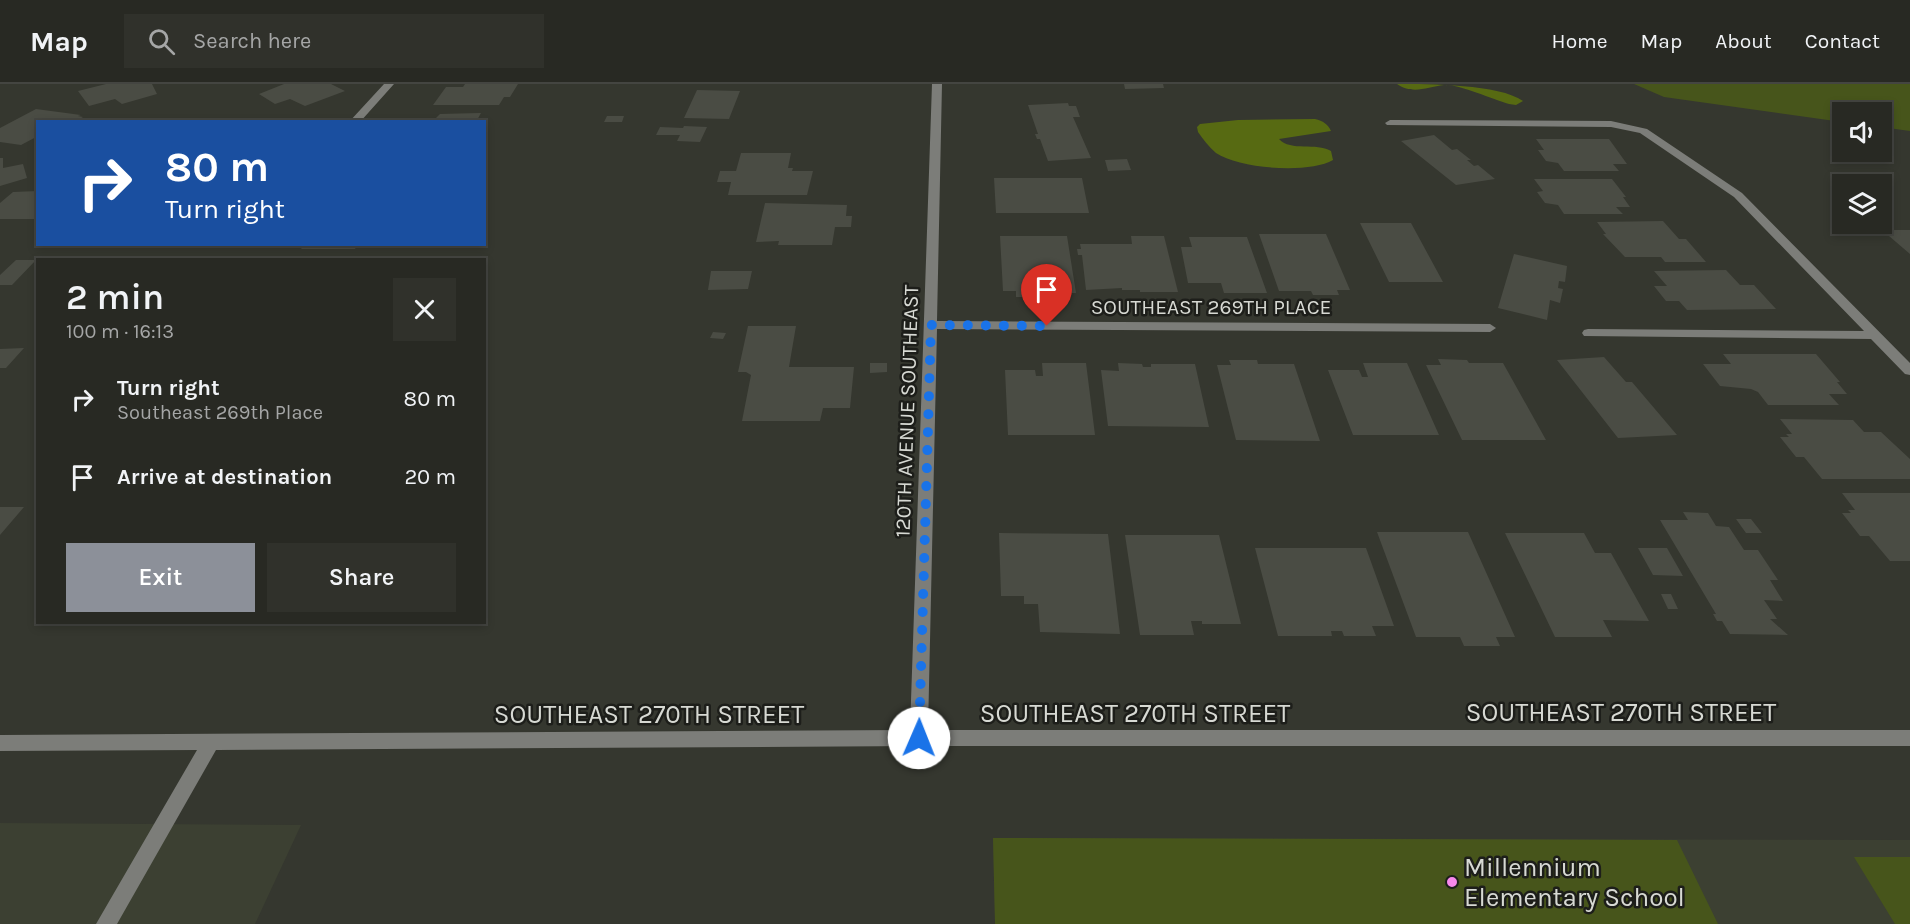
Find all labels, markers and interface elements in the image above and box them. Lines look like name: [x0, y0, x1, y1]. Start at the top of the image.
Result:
search box: [124, 14, 544, 68]
text: Map: [30, 25, 88, 58]
icon: search: [145, 25, 178, 58]
text: Search here: [193, 28, 311, 54]
text: Home: [1552, 29, 1608, 53]
text: Map: [1641, 29, 1682, 53]
text: About: [1715, 29, 1772, 53]
text: Contact: [1805, 29, 1880, 53]
map controls: [1832, 102, 1892, 234]
button: sound: [1832, 102, 1892, 162]
text: 80 m: [165, 142, 269, 192]
icon: right: [66, 144, 144, 222]
button: layers: [1832, 174, 1892, 234]
text: Turn right: [165, 193, 285, 225]
pin: [1021, 264, 1072, 326]
icon: arrive: [1030, 273, 1063, 306]
text: 2 min: [66, 276, 164, 318]
button: close: [393, 278, 456, 341]
street label: 120TH AVENUE SOUTHEAST: [891, 284, 923, 538]
street label: SOUTHEAST 269TH PLACE: [1091, 295, 1331, 319]
text: 100 m · 16:13: [66, 320, 174, 343]
text: Turn right: [117, 375, 220, 401]
icon: right: [66, 383, 99, 416]
text: 80 m: [404, 386, 456, 412]
text: Southeast 269th Place: [117, 401, 323, 424]
icon: arrive: [66, 461, 99, 494]
text: Arrive at destination: [117, 464, 332, 490]
text: 20 m: [404, 464, 456, 490]
button: Exit: [66, 543, 255, 612]
button: Share: [267, 543, 456, 612]
street label: SOUTHEAST 270TH STREET: [1466, 697, 1776, 728]
street label: SOUTHEAST 270TH STREET: [980, 698, 1290, 729]
street label: SOUTHEAST 270TH STREET: [494, 699, 804, 730]
position arrow: [887, 706, 951, 770]
place label: Millennium Elementary School: [1464, 852, 1685, 913]
marker: Millennium Elementary School: [1445, 875, 1459, 889]

